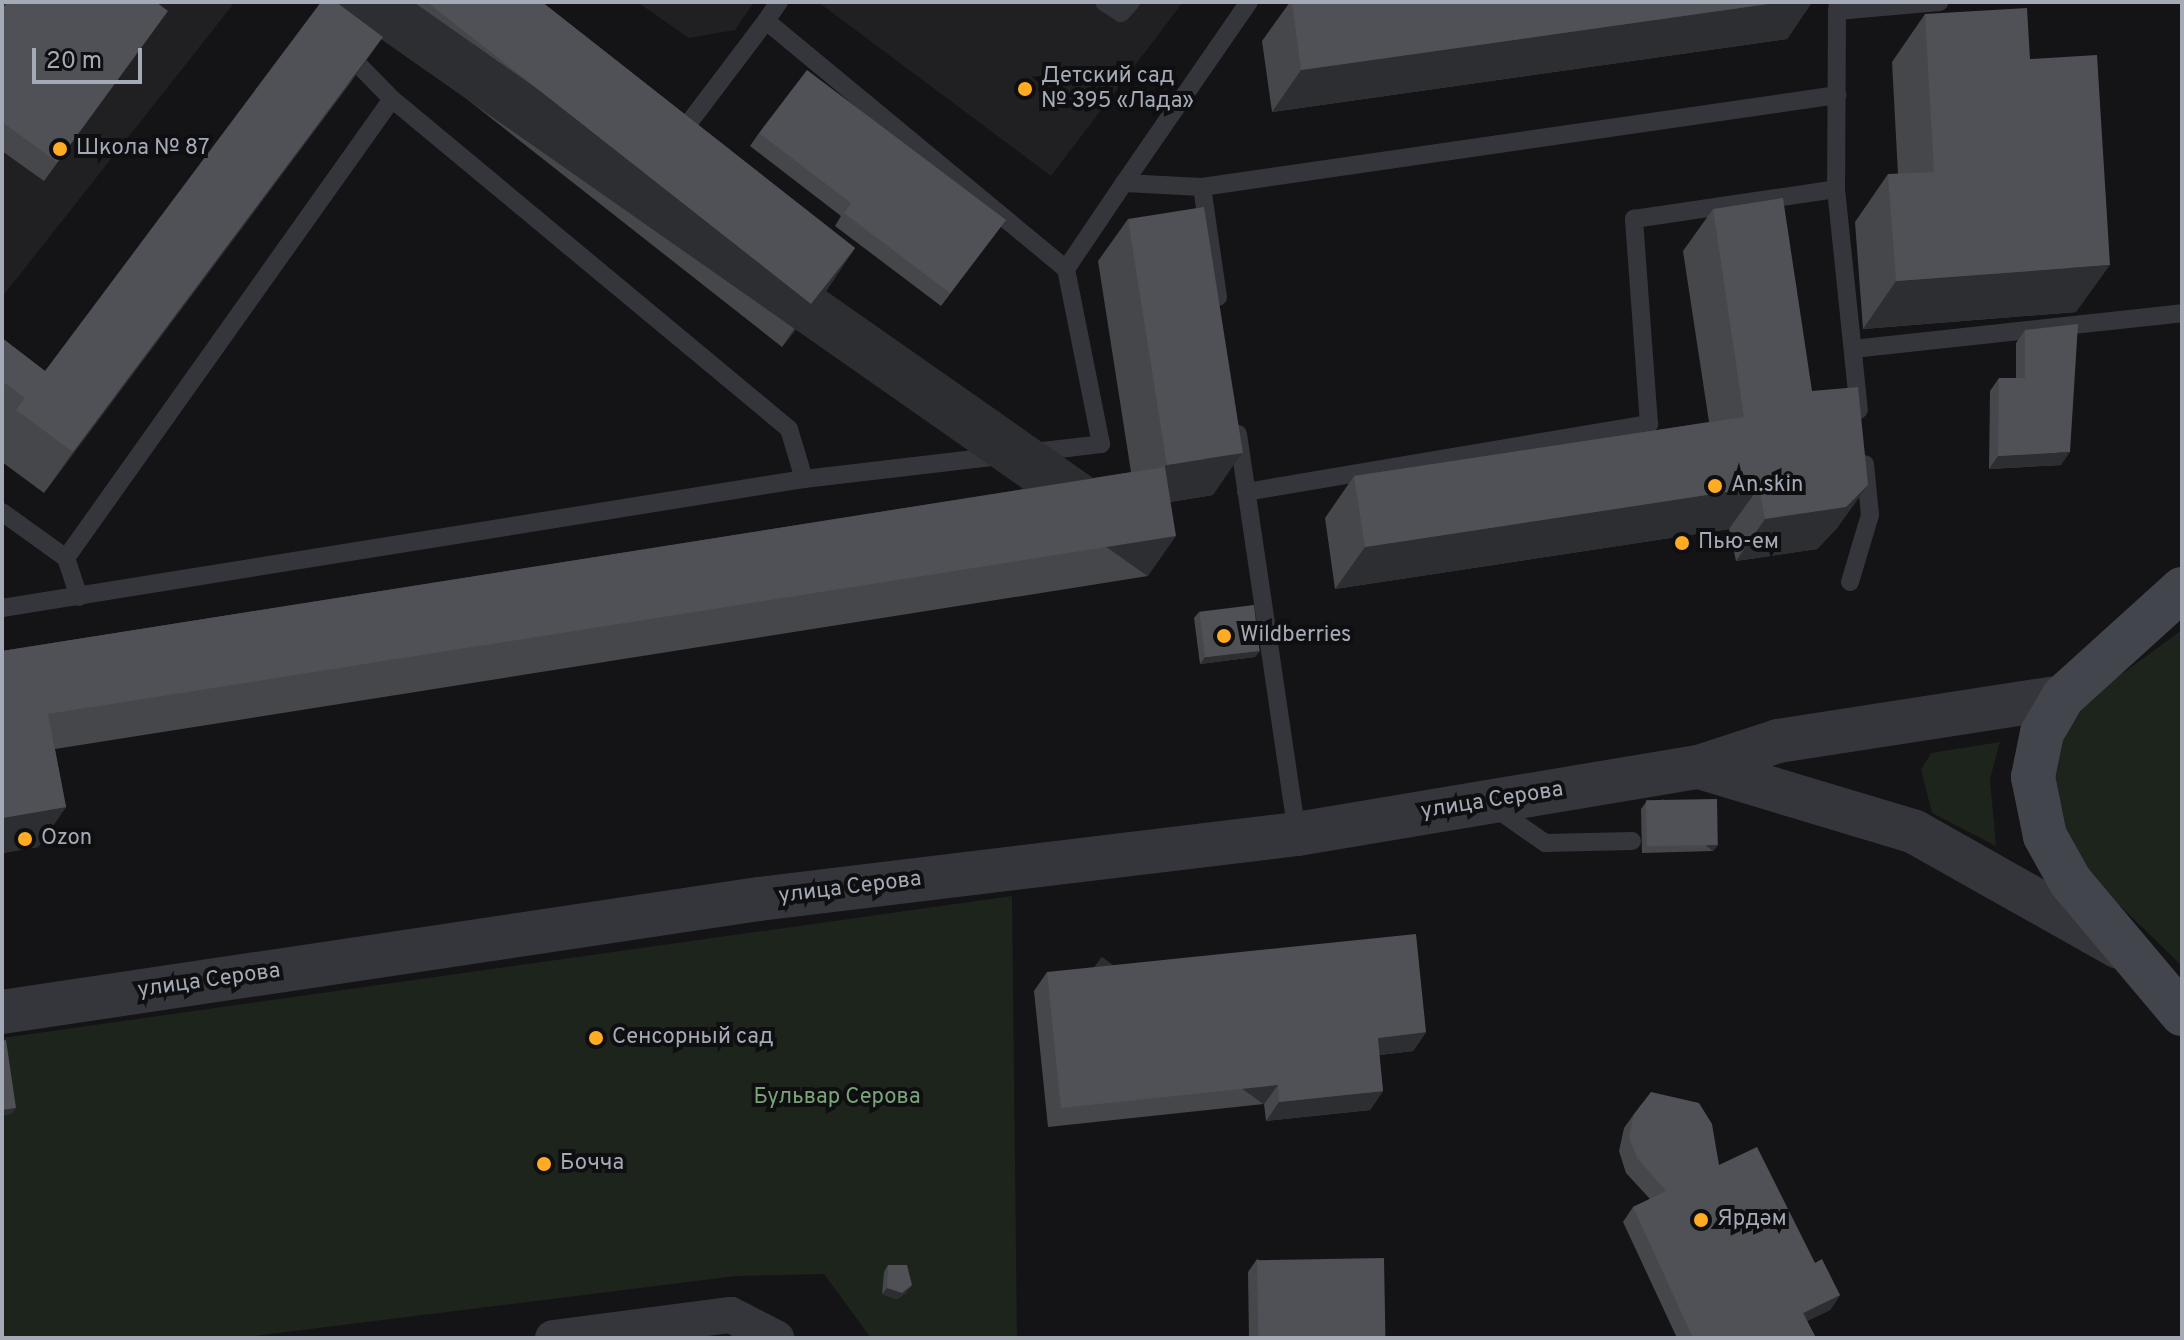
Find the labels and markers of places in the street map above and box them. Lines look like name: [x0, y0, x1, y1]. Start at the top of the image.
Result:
place label: Детский сад № 395 «Лада»: [1041, 63, 1194, 114]
marker: Детский сад № 395 «Лада»: [1016, 80, 1034, 98]
place label: Школа № 87: [76, 136, 210, 162]
marker: Школа № 87: [51, 140, 69, 158]
place label: An.skin: [1731, 473, 1803, 499]
marker: An.skin: [1706, 477, 1724, 495]
place label: Пью-ем: [1698, 530, 1779, 556]
marker: Пью-ем: [1673, 534, 1691, 552]
place label: Wildberries: [1240, 623, 1351, 649]
marker: Wildberries: [1215, 627, 1233, 645]
place label: Ozon: [41, 826, 92, 852]
marker: Ozon: [16, 830, 34, 848]
place label: Сенсорный сад: [612, 1025, 774, 1051]
marker: Сенсорный сад: [587, 1029, 605, 1047]
place label: Бочча: [560, 1151, 624, 1177]
marker: Бочча: [535, 1155, 553, 1173]
place label: Ярдәм: [1717, 1207, 1787, 1233]
marker: Ярдәм: [1692, 1211, 1710, 1229]

